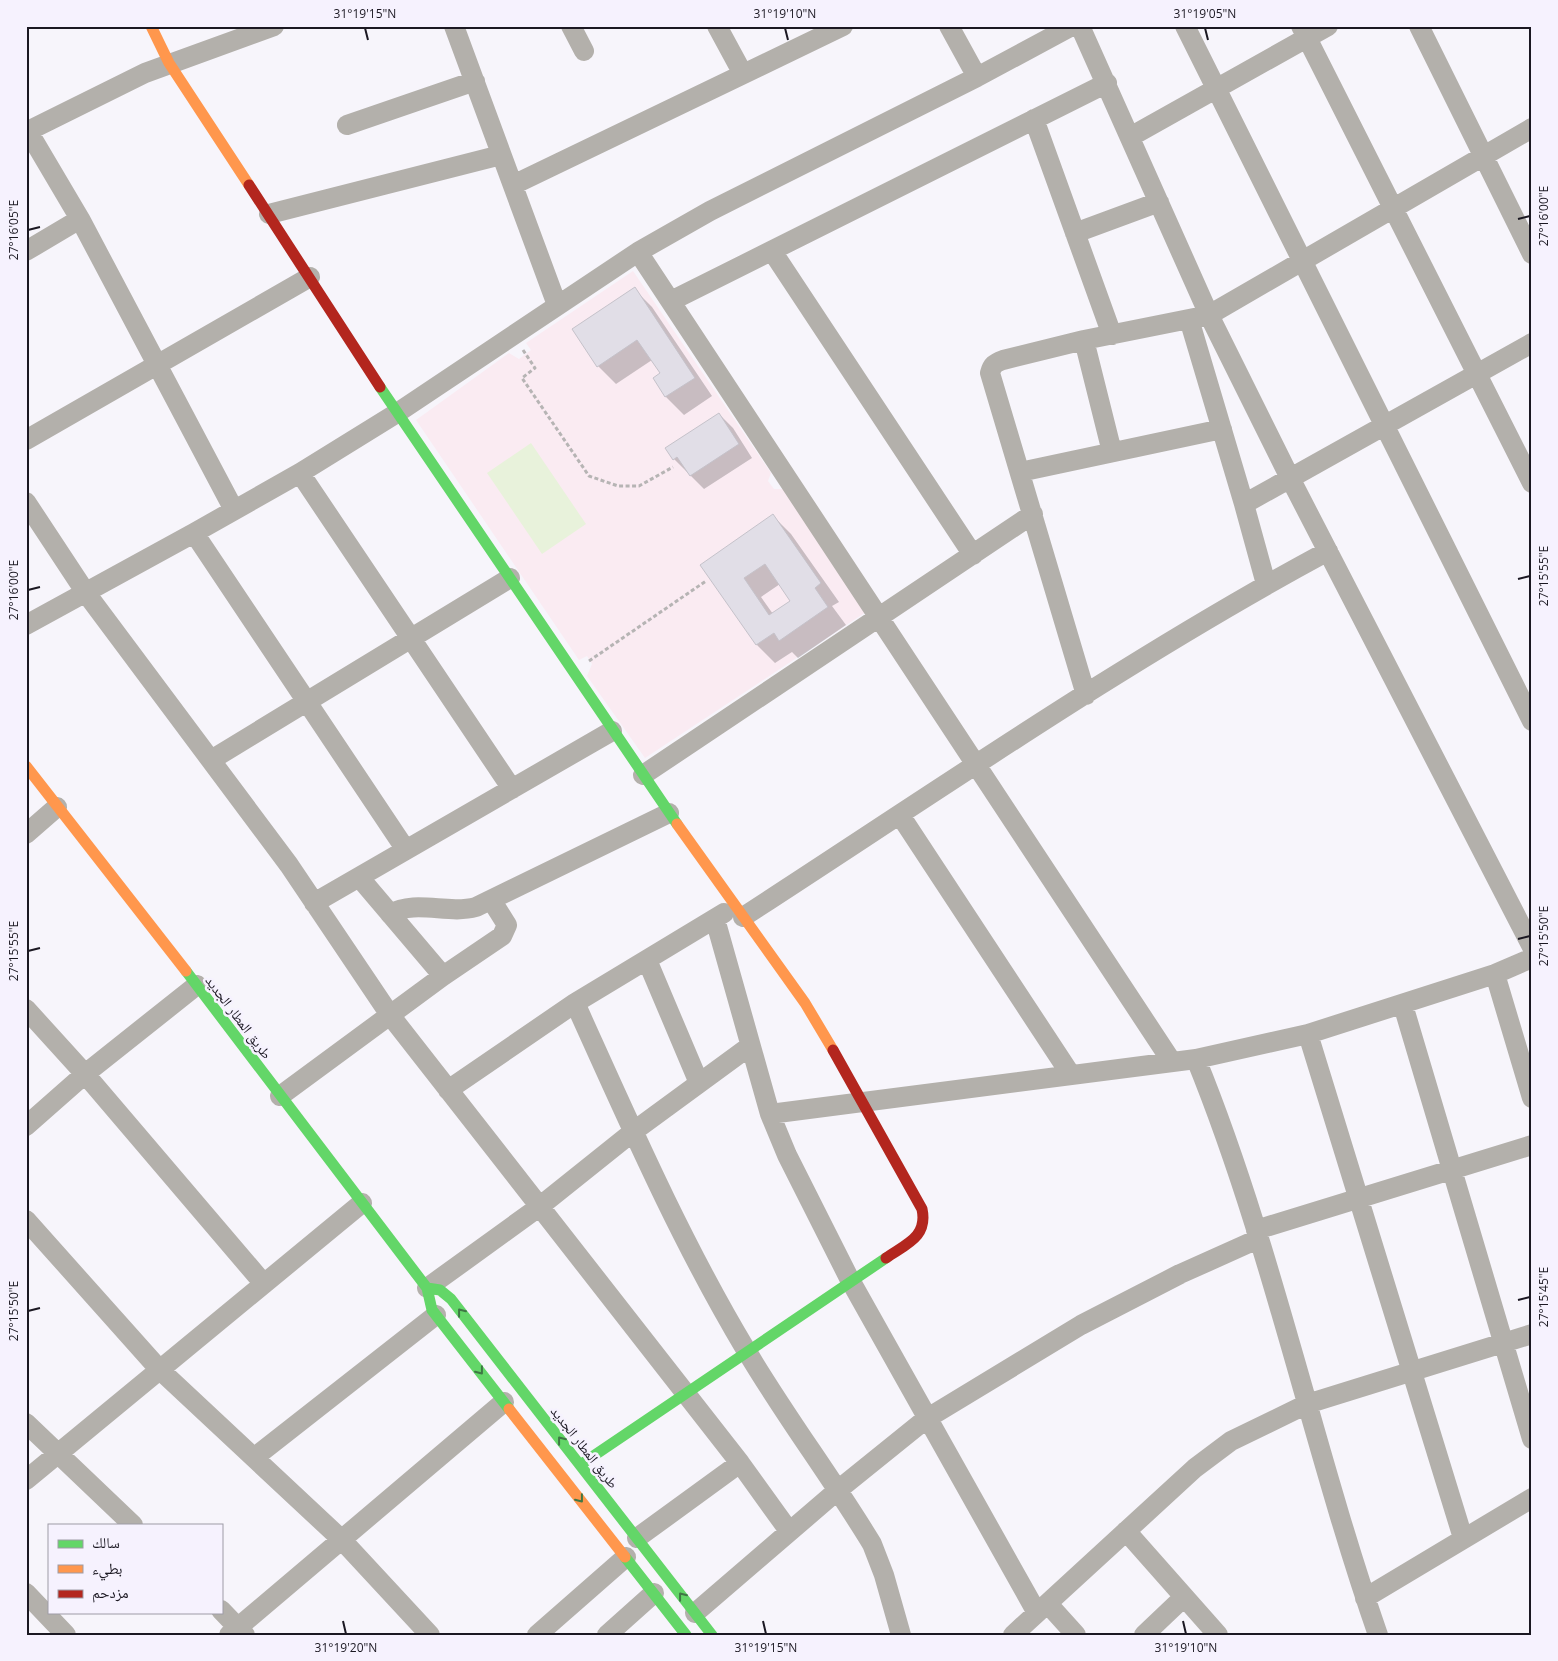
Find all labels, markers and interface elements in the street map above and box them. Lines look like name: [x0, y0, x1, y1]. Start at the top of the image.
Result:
text: 31°19'15"N: [334, 5, 396, 22]
text: 31°19'10"N: [754, 5, 816, 22]
text: 31°19'05"N: [1174, 5, 1236, 22]
text: 27°16'00"E: [1535, 186, 1552, 246]
text: 27°16'05"E: [5, 200, 22, 260]
text: 27°15'55"E: [1535, 546, 1552, 606]
text: 27°16'00"E: [5, 560, 22, 620]
text: 27°15'50"E: [1535, 906, 1552, 966]
text: 27°15'55"E: [5, 921, 22, 981]
street label: طريق المطار الجديد: [201, 972, 277, 1063]
text: 27°15'45"E: [1535, 1267, 1552, 1327]
text: 27°15'50"E: [5, 1281, 22, 1341]
one-way arrow: [458, 1308, 467, 1318]
one-way arrow: [474, 1366, 483, 1375]
street label: طريق المطار الجديد: [546, 1402, 623, 1493]
one-way arrow: [558, 1436, 567, 1446]
one-way arrow: [575, 1493, 583, 1502]
legend: [48, 1524, 222, 1614]
text: سالك: [92, 1532, 120, 1552]
text: بطيء: [92, 1558, 122, 1581]
text: مزدحم: [92, 1582, 129, 1603]
one-way arrow: [680, 1593, 688, 1602]
text: 31°19'20"N: [315, 1639, 377, 1656]
text: 31°19'15"N: [735, 1639, 797, 1656]
text: 31°19'10"N: [1155, 1639, 1217, 1656]

